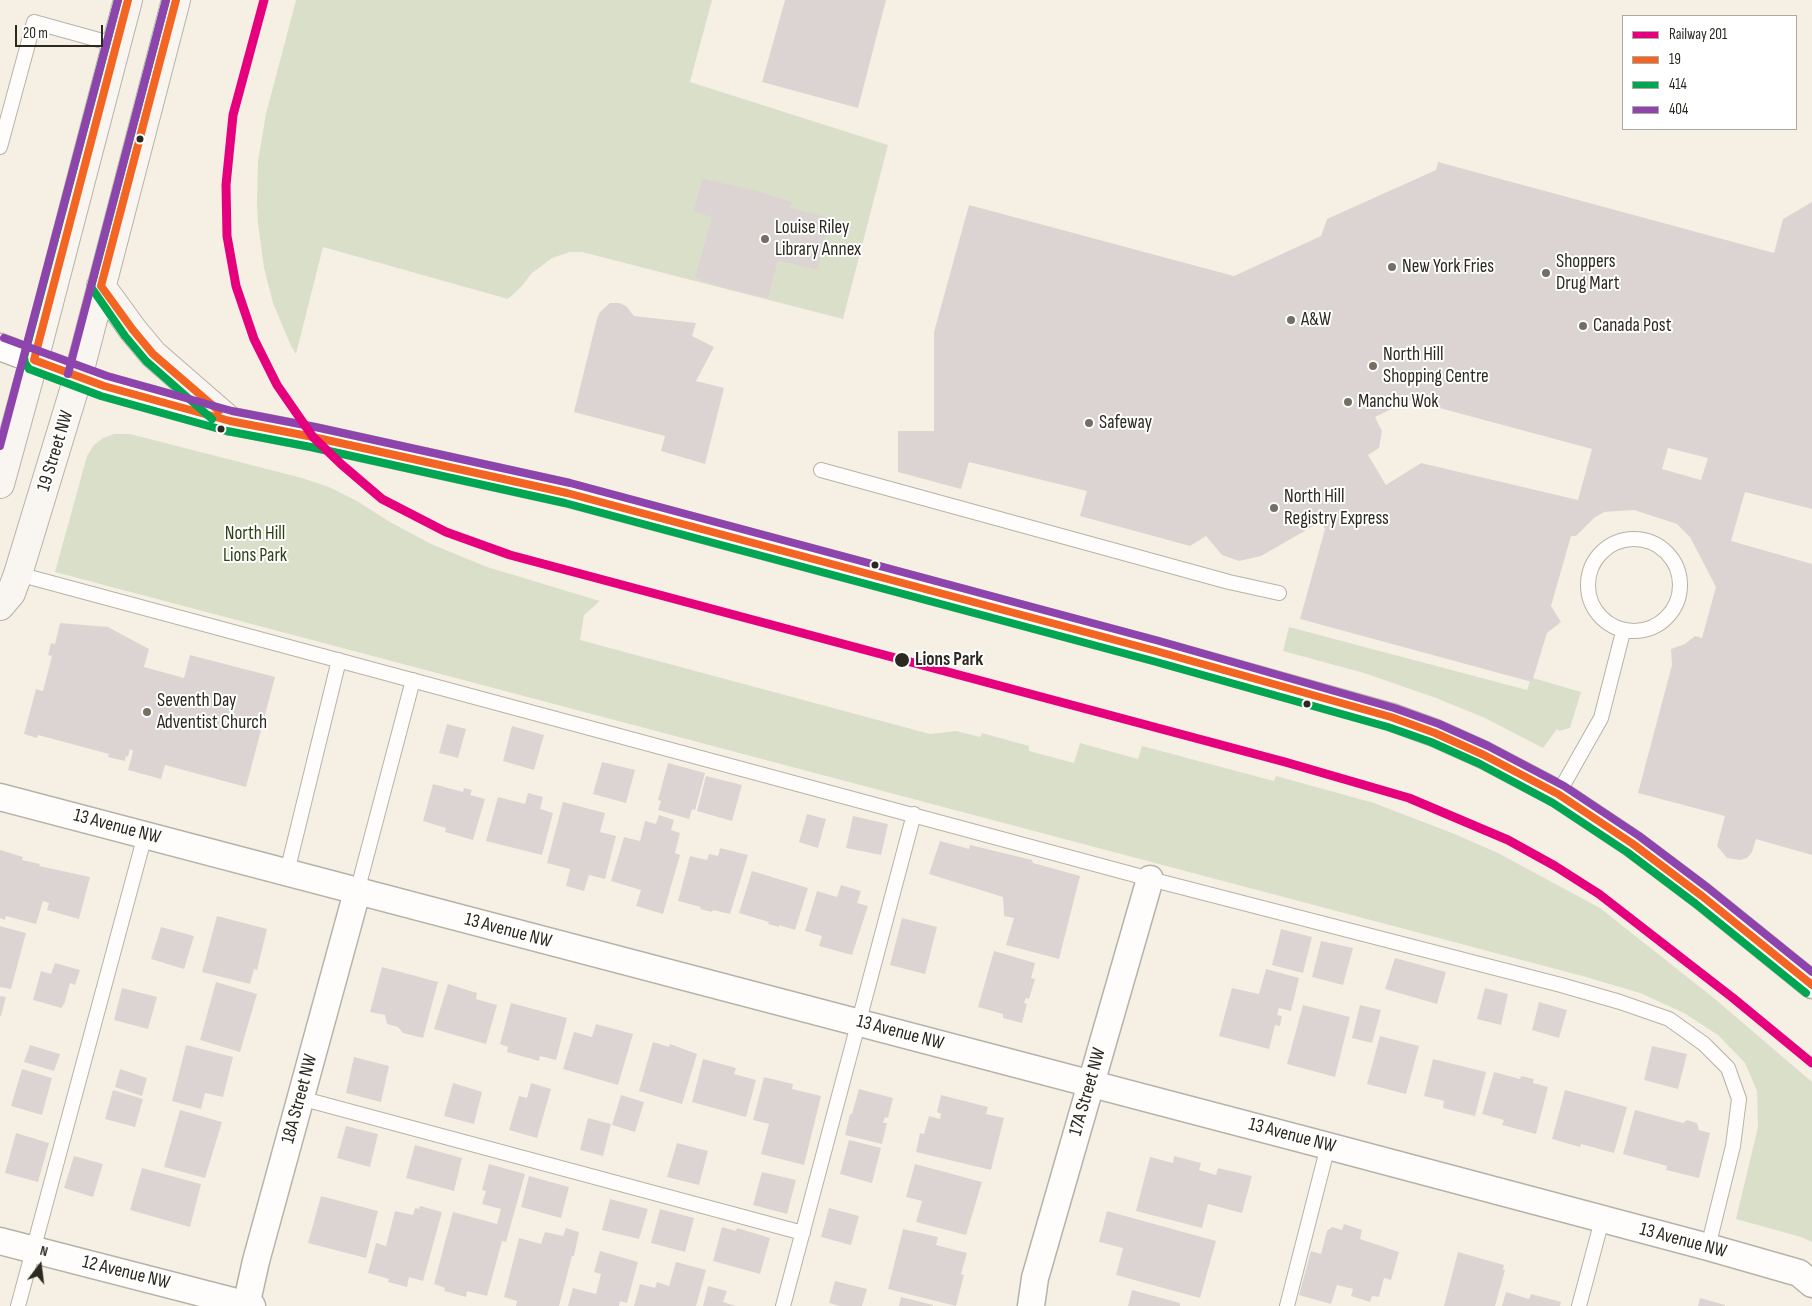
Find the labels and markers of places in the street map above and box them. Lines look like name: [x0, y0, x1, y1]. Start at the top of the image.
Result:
unlabelled marker: [135, 134, 145, 144]
place label: Louise Riley Library Annex: [775, 217, 861, 261]
marker: Louise Riley Library Annex: [759, 233, 771, 245]
place label: Shoppers Drug Mart: [1556, 251, 1619, 295]
place label: New York Fries: [1402, 256, 1494, 278]
marker: New York Fries: [1386, 261, 1398, 273]
marker: Shoppers Drug Mart: [1540, 267, 1552, 279]
place label: A&W: [1301, 309, 1331, 331]
marker: A&W: [1285, 314, 1297, 326]
place label: Canada Post: [1593, 315, 1671, 337]
marker: Canada Post: [1577, 320, 1589, 332]
place label: North Hill Shopping Centre: [1383, 344, 1489, 388]
marker: North Hill Shopping Centre: [1367, 360, 1379, 372]
place label: Manchu Wok: [1358, 391, 1439, 413]
marker: Manchu Wok: [1342, 396, 1354, 408]
place label: Safeway: [1099, 412, 1152, 434]
marker: Safeway: [1083, 417, 1095, 429]
unlabelled marker: [216, 424, 226, 434]
place label: North Hill Registry Express: [1284, 486, 1389, 530]
marker: North Hill Registry Express: [1268, 502, 1280, 514]
unlabelled marker: [870, 560, 880, 570]
place label: Lions Park: [915, 649, 983, 671]
marker: Lions Park: [893, 651, 911, 669]
place label: Seventh Day Adventist Church: [157, 690, 267, 734]
unlabelled marker: [1302, 699, 1312, 709]
marker: Seventh Day Adventist Church: [141, 706, 153, 718]

